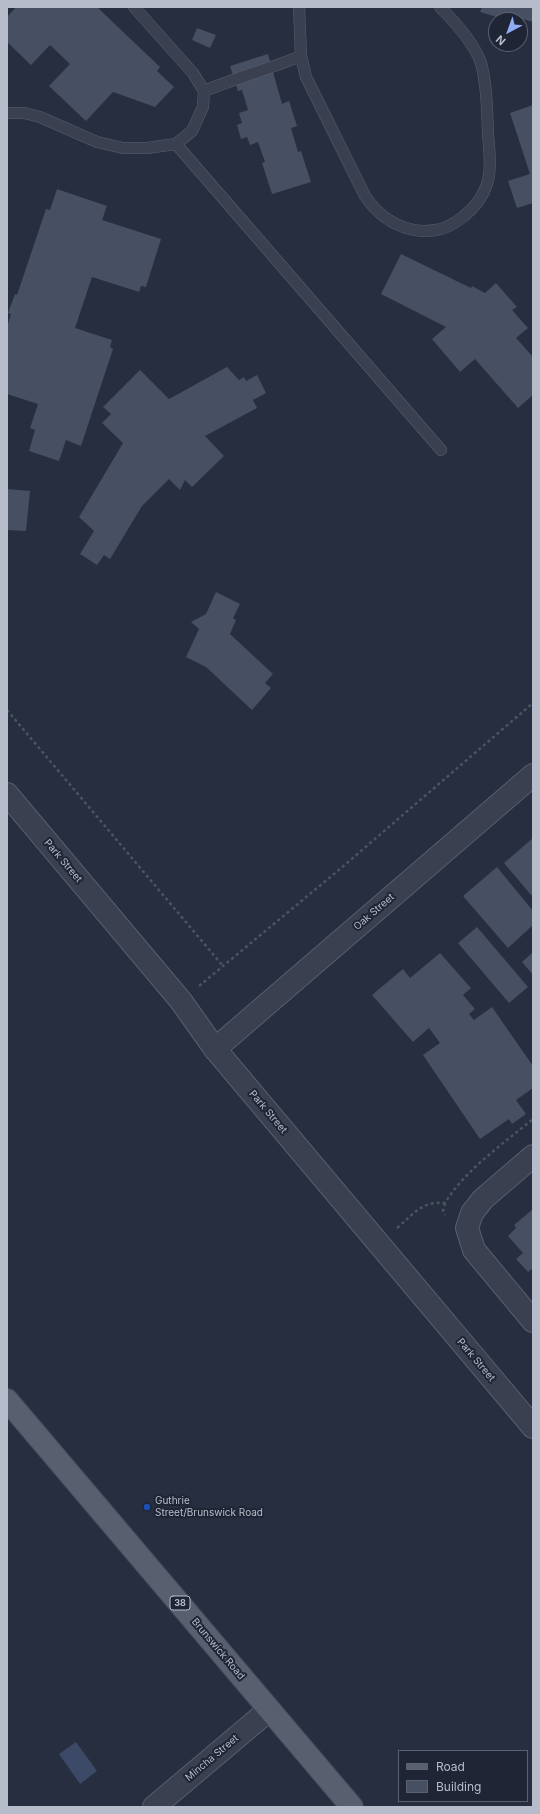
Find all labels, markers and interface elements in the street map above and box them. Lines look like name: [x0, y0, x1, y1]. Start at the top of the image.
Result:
north arrow: [488, 12, 528, 52]
text: N: [493, 32, 509, 48]
street label: Park Street: [42, 837, 84, 885]
street label: Oak Street: [351, 891, 397, 933]
street label: Park Street: [247, 1088, 289, 1136]
street label: Park Street: [455, 1336, 497, 1384]
place label: Guthrie Street/Brunswick Road: [155, 1495, 263, 1518]
marker: Guthrie Street/Brunswick Road: [142, 1502, 152, 1512]
road number: 38: [170, 1596, 190, 1610]
street label: Brunswick Road: [189, 1616, 247, 1682]
street label: Mincha Street: [183, 1732, 241, 1784]
legend: [398, 1750, 528, 1802]
text: Road: [436, 1759, 465, 1774]
text: Building: [436, 1779, 481, 1794]

